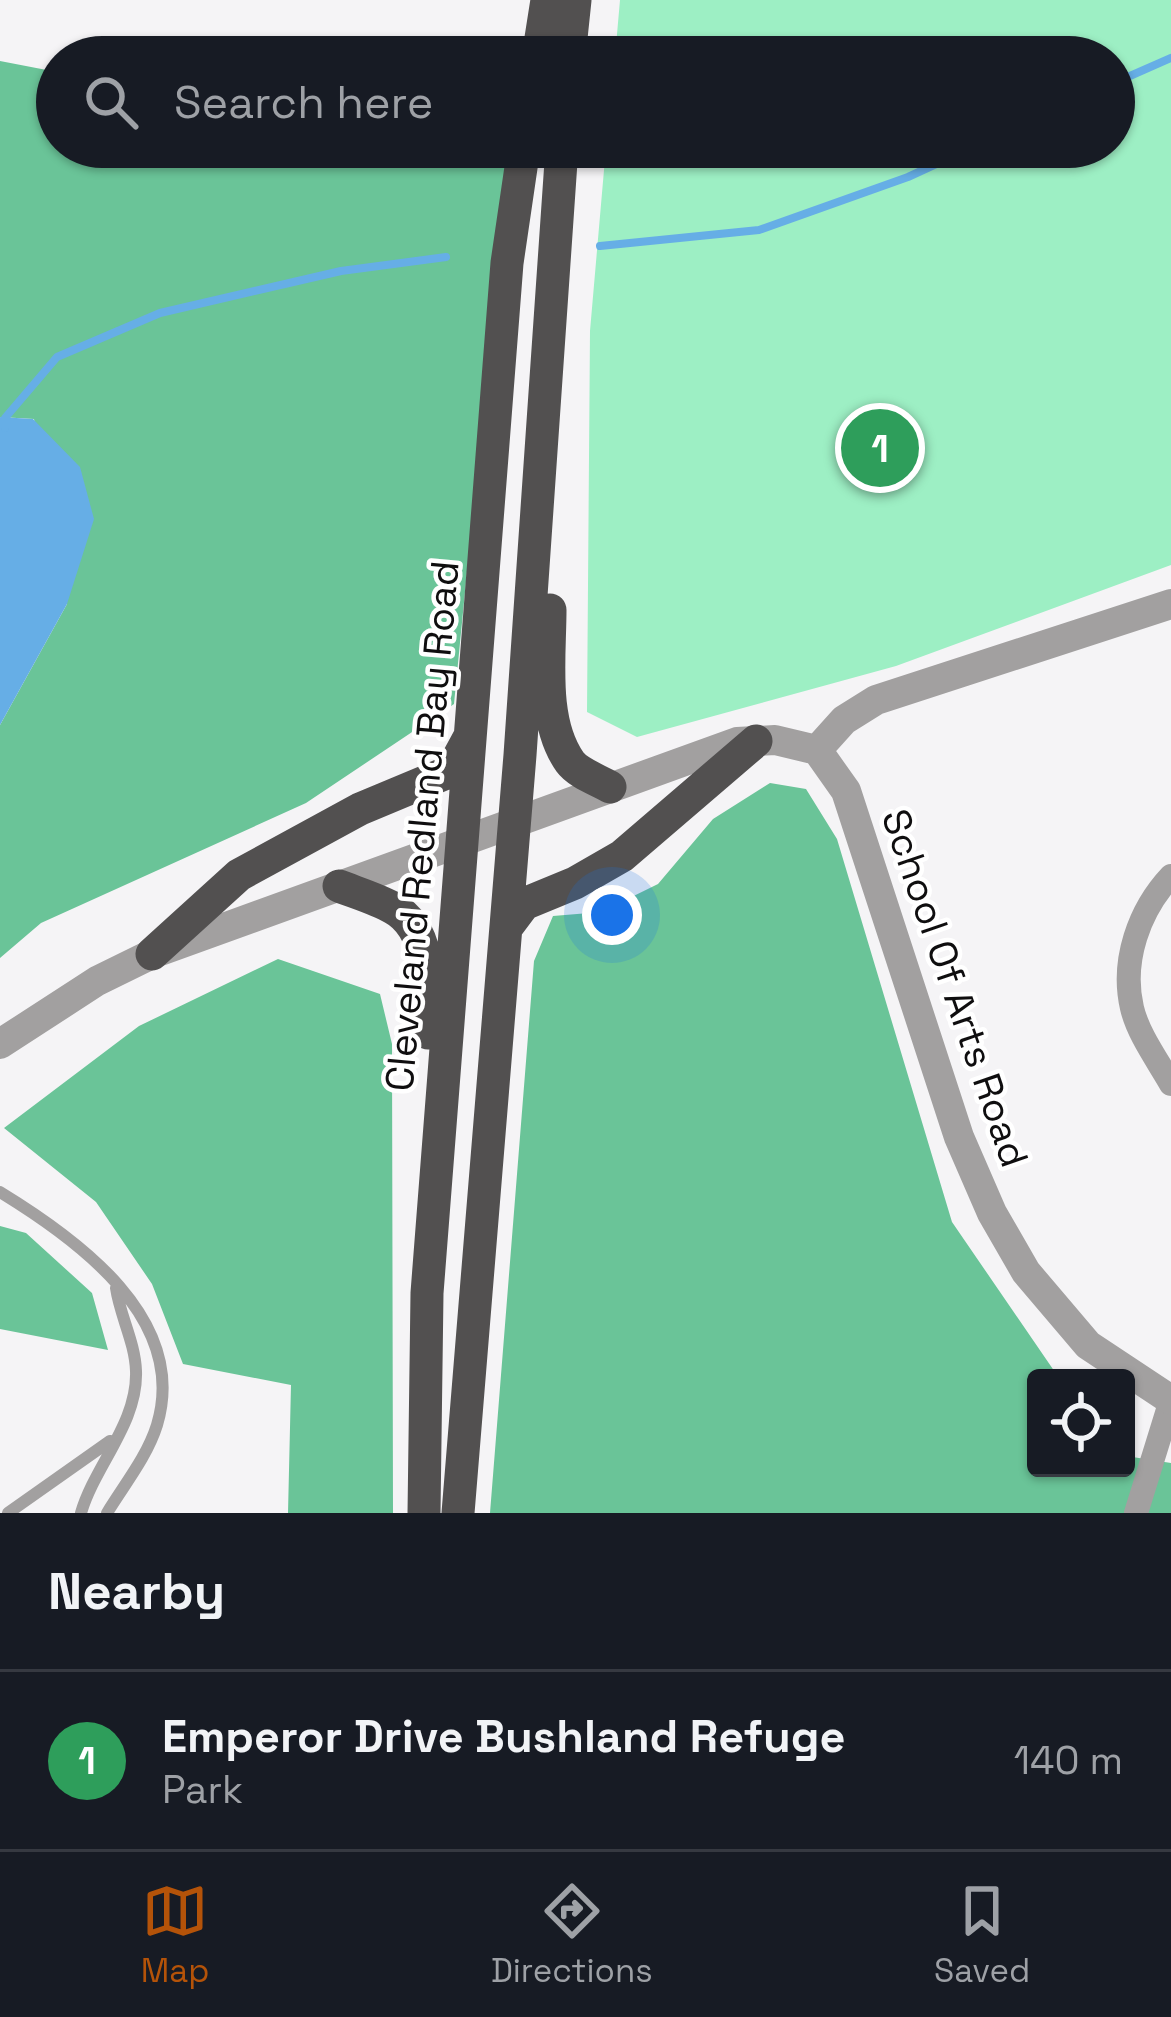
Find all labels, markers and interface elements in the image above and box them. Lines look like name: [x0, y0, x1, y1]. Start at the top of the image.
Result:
search box: [36, 36, 1135, 168]
icon: search: [78, 69, 144, 135]
text: Search here: [174, 74, 433, 131]
pin: 1: [841, 403, 919, 493]
street label: Cleveland Redland Bay Road: [374, 559, 470, 1093]
street label: School Of Arts Road: [871, 803, 1039, 1173]
your location: [582, 885, 642, 945]
map controls: [1027, 1369, 1135, 1477]
button: locate: [1027, 1369, 1135, 1477]
text: Nearby: [48, 1559, 225, 1624]
text: Emperor Drive Bushland Refuge: [162, 1708, 845, 1765]
text: 1: [78, 1736, 96, 1785]
text: 140 m: [1014, 1736, 1123, 1785]
text: Park: [162, 1765, 243, 1814]
tab: Map: [141, 1878, 209, 1992]
tab: Directions: [491, 1878, 653, 1992]
tab: Saved: [934, 1878, 1030, 1992]

